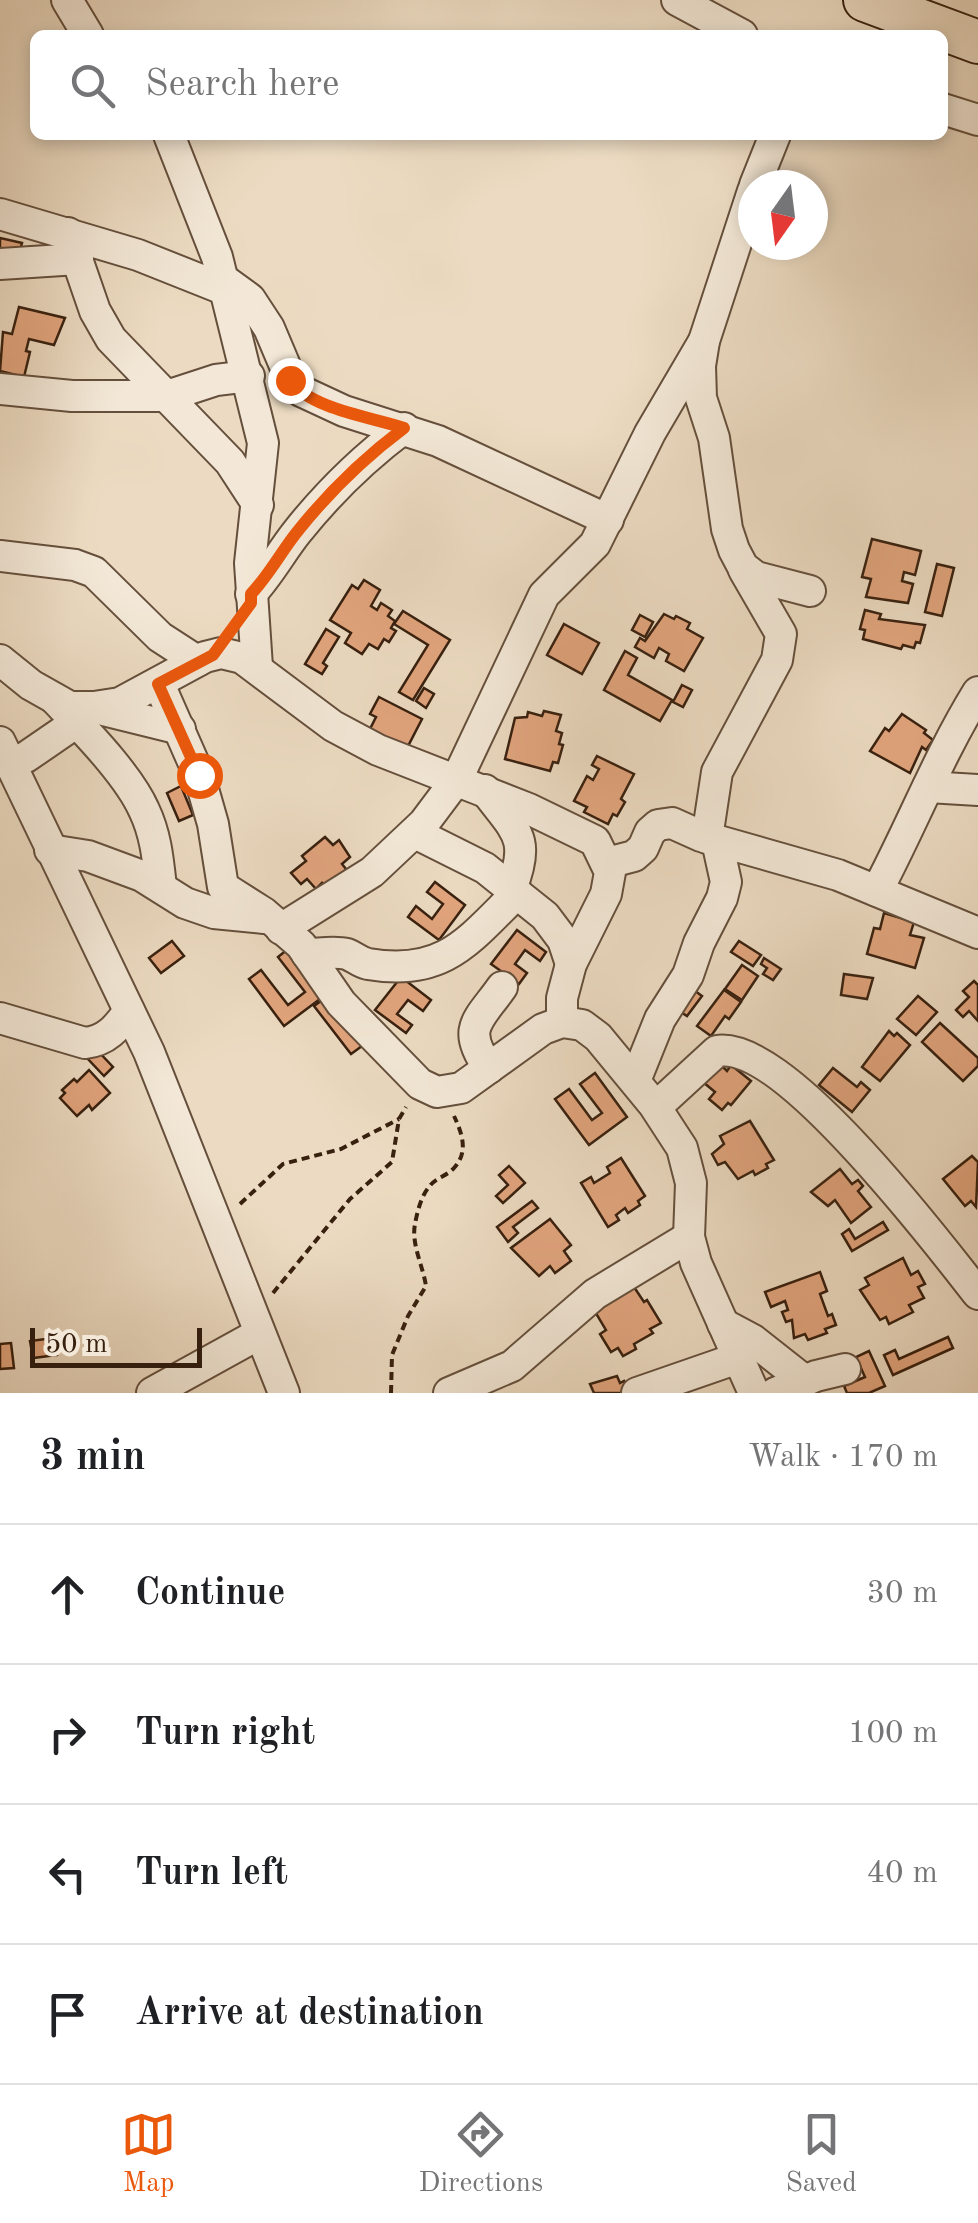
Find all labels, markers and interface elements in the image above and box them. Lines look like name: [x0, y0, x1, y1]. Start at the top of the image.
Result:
search box: [30, 30, 948, 140]
icon: search: [65, 58, 120, 113]
text: Search here: [145, 66, 340, 104]
north arrow: [738, 170, 828, 260]
route end: [268, 358, 314, 404]
route start: [177, 753, 223, 799]
scale bar: [30, 1323, 202, 1368]
text: 50 m: [45, 1331, 108, 1359]
text: 3 min: [40, 1437, 146, 1479]
text: Walk · 170 m: [748, 1442, 938, 1474]
icon: ahead: [40, 1567, 95, 1622]
text: Continue: [135, 1575, 285, 1613]
text: 30 m: [867, 1578, 938, 1610]
icon: right: [40, 1707, 95, 1762]
text: Turn right: [135, 1715, 315, 1753]
text: 100 m: [848, 1718, 938, 1750]
icon: left: [40, 1847, 95, 1902]
text: Turn left: [135, 1855, 288, 1893]
text: 40 m: [867, 1858, 938, 1890]
icon: arrive: [40, 1987, 95, 2042]
text: Arrive at destination: [135, 1995, 484, 2033]
tab: Map: [121, 2107, 176, 2202]
tab: Directions: [419, 2107, 543, 2202]
tab: Saved: [785, 2107, 857, 2202]

